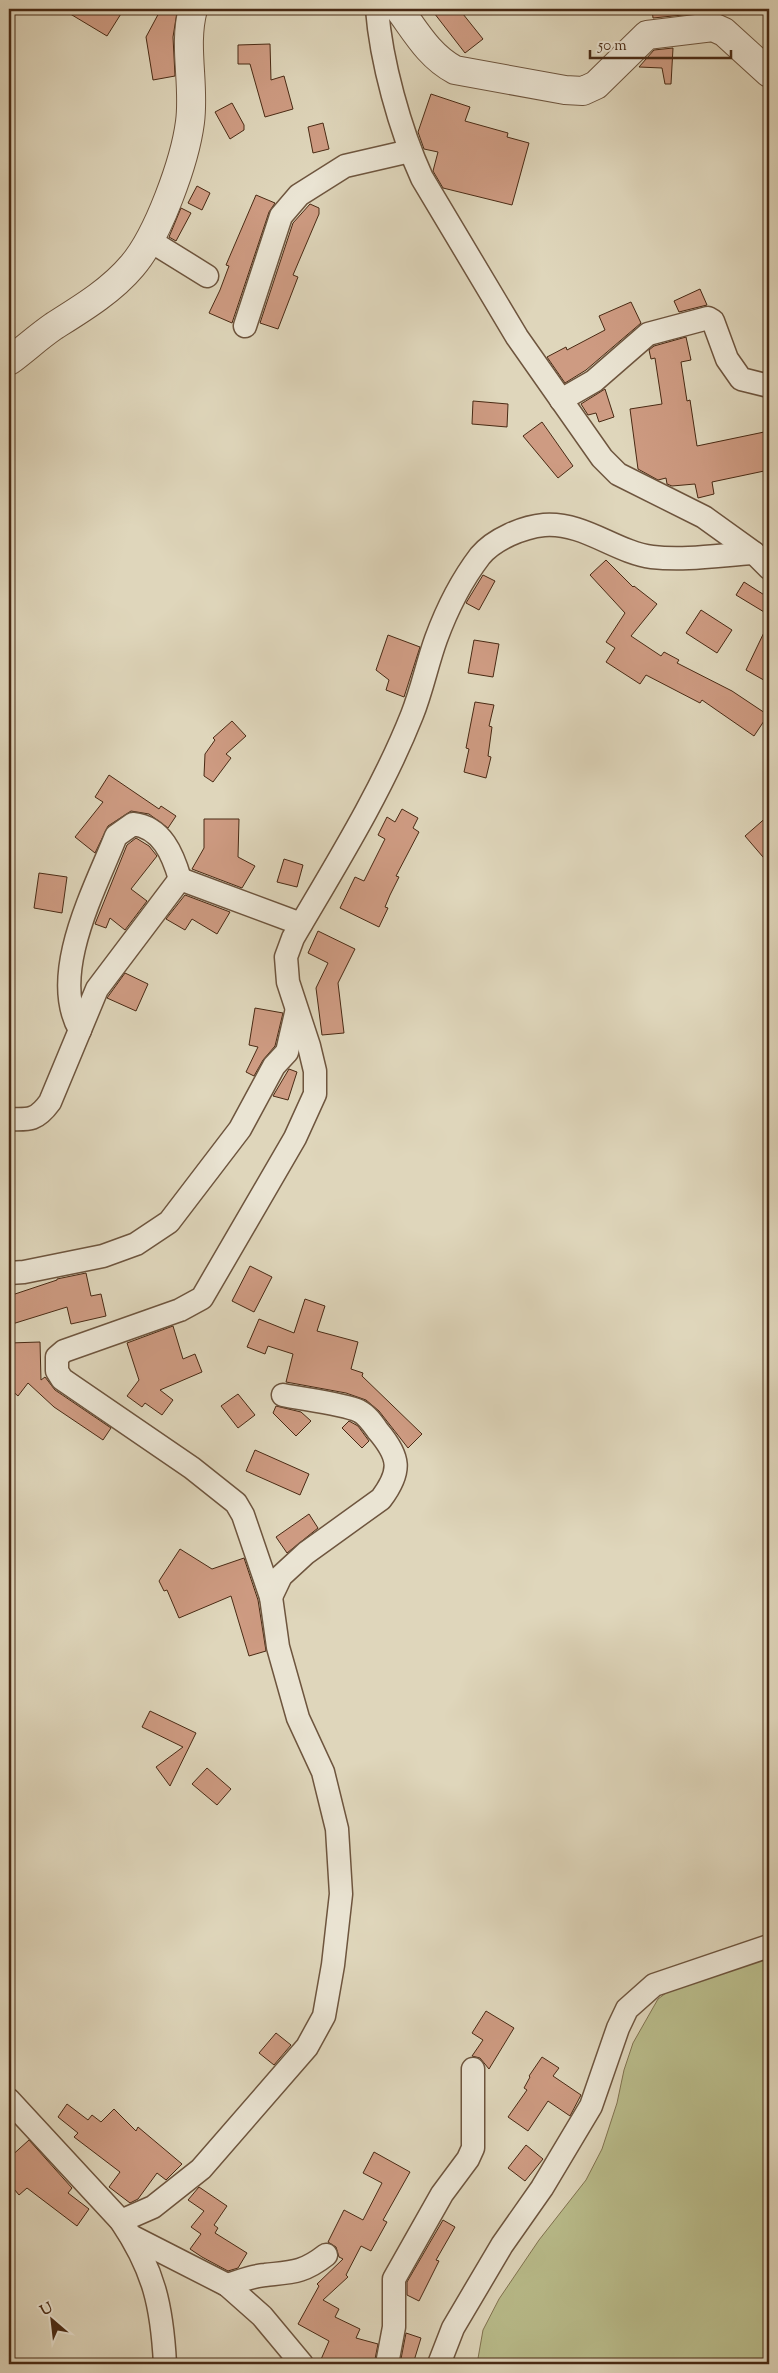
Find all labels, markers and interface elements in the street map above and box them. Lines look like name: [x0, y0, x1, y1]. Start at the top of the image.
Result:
scale bar: [590, 28, 732, 60]
text: 50 m: [597, 36, 627, 57]
north arrow: [28, 2296, 78, 2346]
text: U: [37, 2299, 57, 2322]

